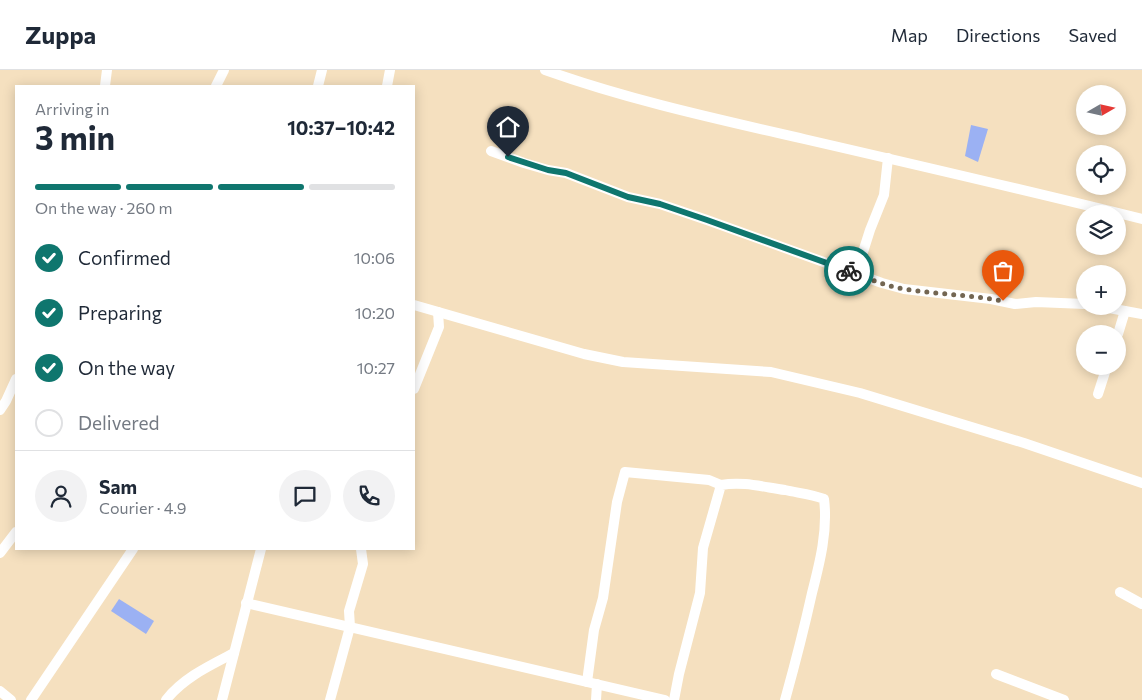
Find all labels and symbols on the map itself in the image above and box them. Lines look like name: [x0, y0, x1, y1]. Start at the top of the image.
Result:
north arrow: [1076, 85, 1126, 135]
pin: [487, 106, 529, 157]
courier: [824, 246, 874, 296]
pin: [982, 250, 1024, 301]

